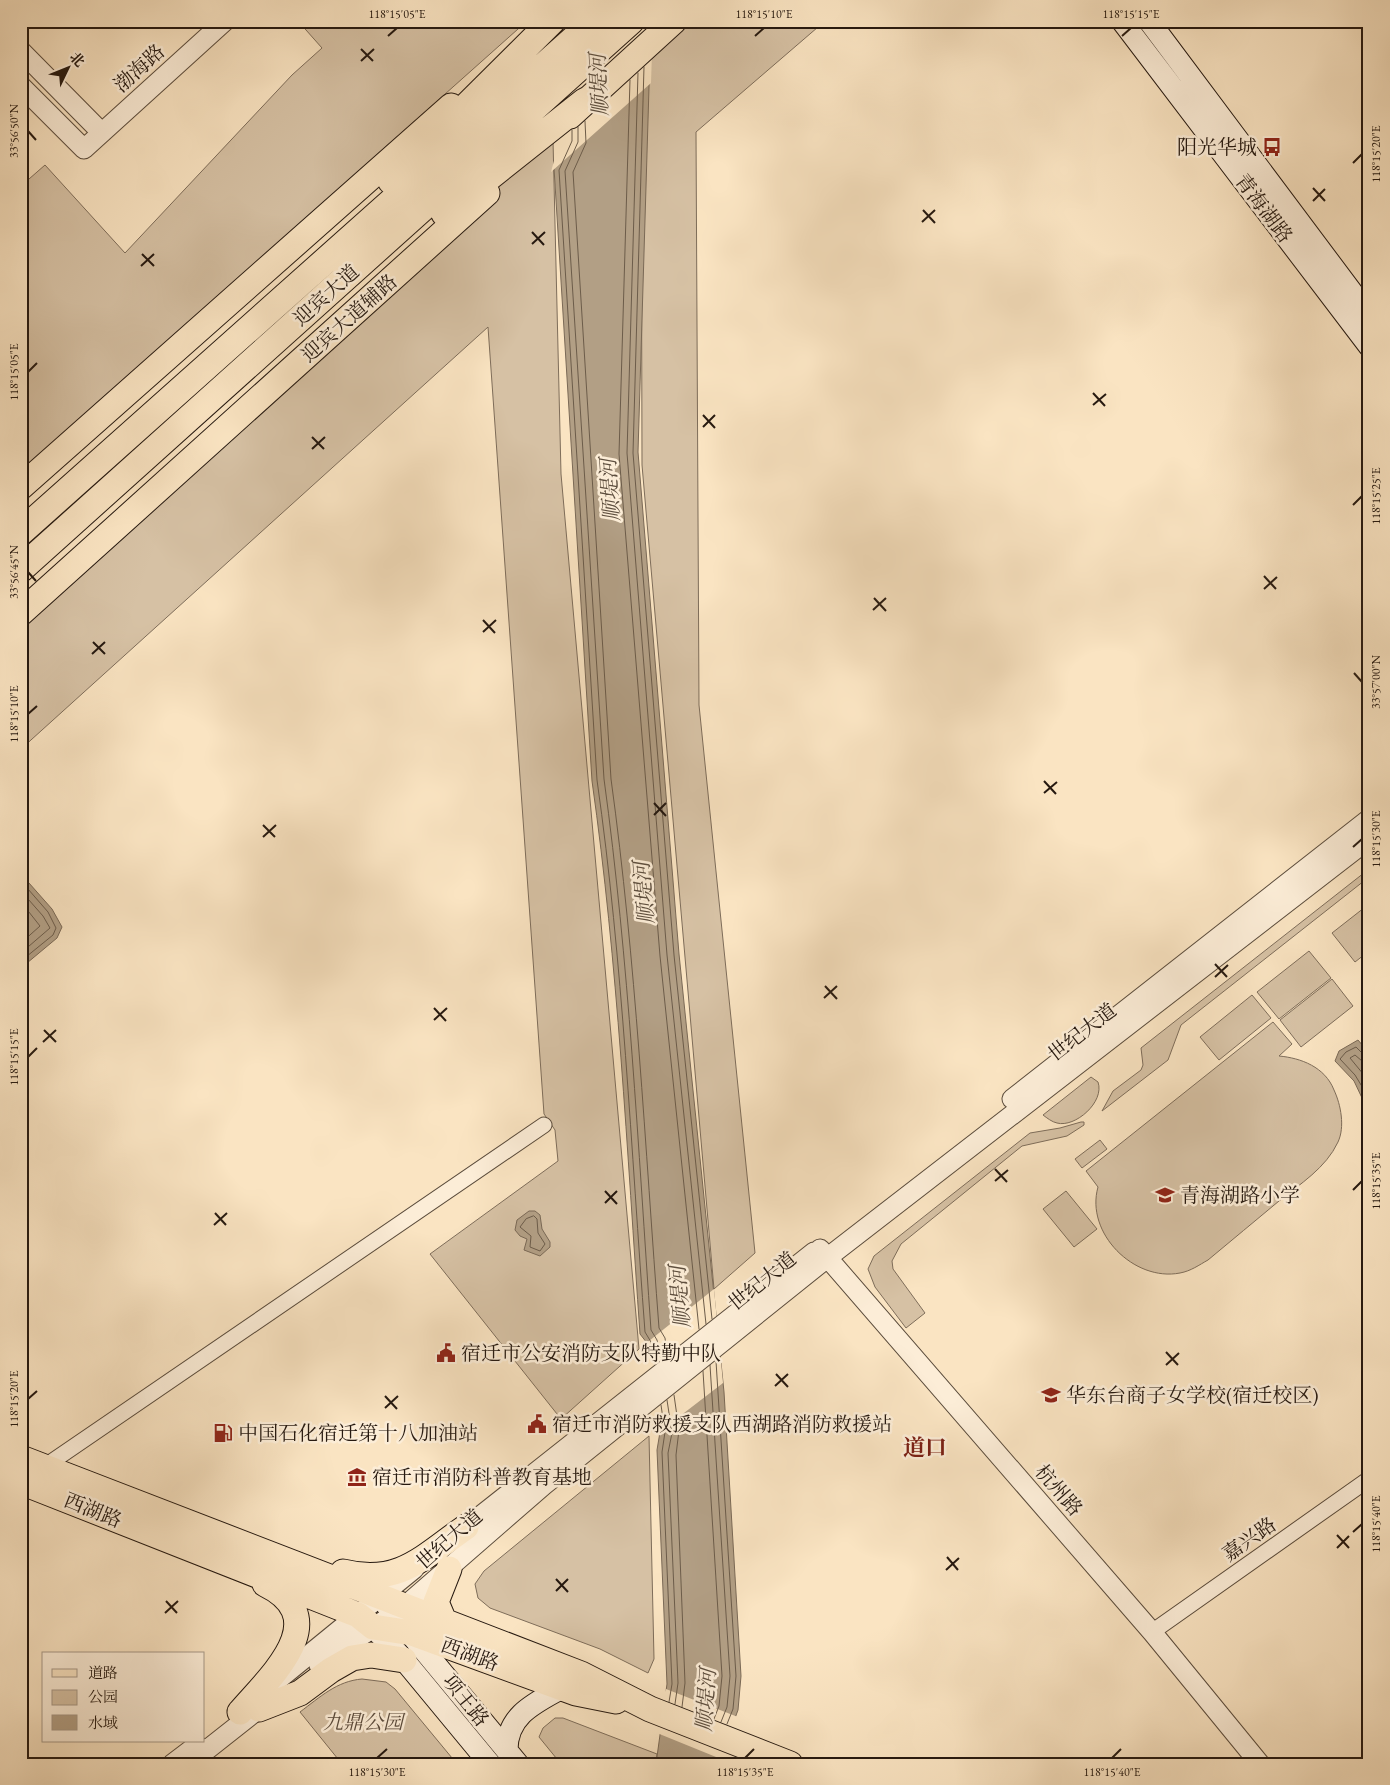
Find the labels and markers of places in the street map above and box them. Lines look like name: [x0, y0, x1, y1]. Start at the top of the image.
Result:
place label: 阳光华城: [1177, 134, 1257, 160]
bus stop icon: 阳光华城: [1261, 136, 1283, 158]
place label: 青海湖路小学: [1180, 1182, 1300, 1208]
school or university icon: 青海湖路小学: [1154, 1184, 1176, 1206]
place label: 宿迁市公安消防支队特勤中队: [461, 1340, 721, 1366]
public building icon: 宿迁市公安消防支队特勤中队: [435, 1342, 457, 1364]
place label: 华东台商子女学校(宿迁校区): [1066, 1382, 1319, 1408]
school or university icon: 华东台商子女学校(宿迁校区): [1040, 1384, 1062, 1406]
place label: 宿迁市消防救援支队西湖路消防救援站: [552, 1411, 892, 1437]
public building icon: 宿迁市消防救援支队西湖路消防救援站: [526, 1413, 548, 1435]
place label: 中国石化宿迁第十八加油站: [238, 1420, 478, 1446]
fuel station icon: 中国石化宿迁第十八加油站: [212, 1422, 234, 1444]
place label: 宿迁市消防科普教育基地: [372, 1464, 592, 1490]
museum icon: 宿迁市消防科普教育基地: [346, 1466, 368, 1488]

